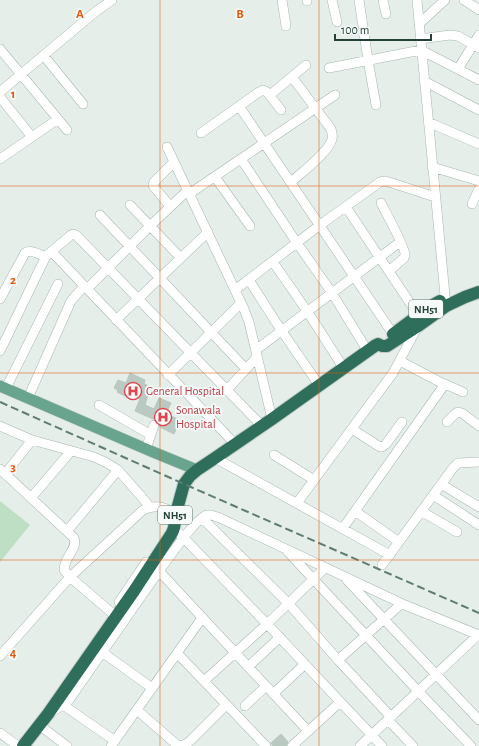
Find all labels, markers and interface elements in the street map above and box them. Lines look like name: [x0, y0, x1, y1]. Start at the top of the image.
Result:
text: A: [76, 8, 84, 21]
text: B: [236, 8, 244, 21]
scale bar: [335, 16, 431, 42]
text: 100 m: [341, 24, 369, 36]
text: 1: [11, 88, 15, 101]
text: 2: [10, 274, 16, 287]
road number: NH51: [409, 300, 443, 318]
hospital icon: General Hospital: [123, 381, 143, 401]
place label: General Hospital: [146, 385, 224, 397]
place label: Sonawala Hospital: [176, 404, 221, 430]
hospital icon: Sonawala Hospital: [153, 407, 173, 427]
text: 3: [10, 461, 16, 474]
road number: NH51: [158, 506, 192, 524]
text: 4: [10, 647, 17, 660]

